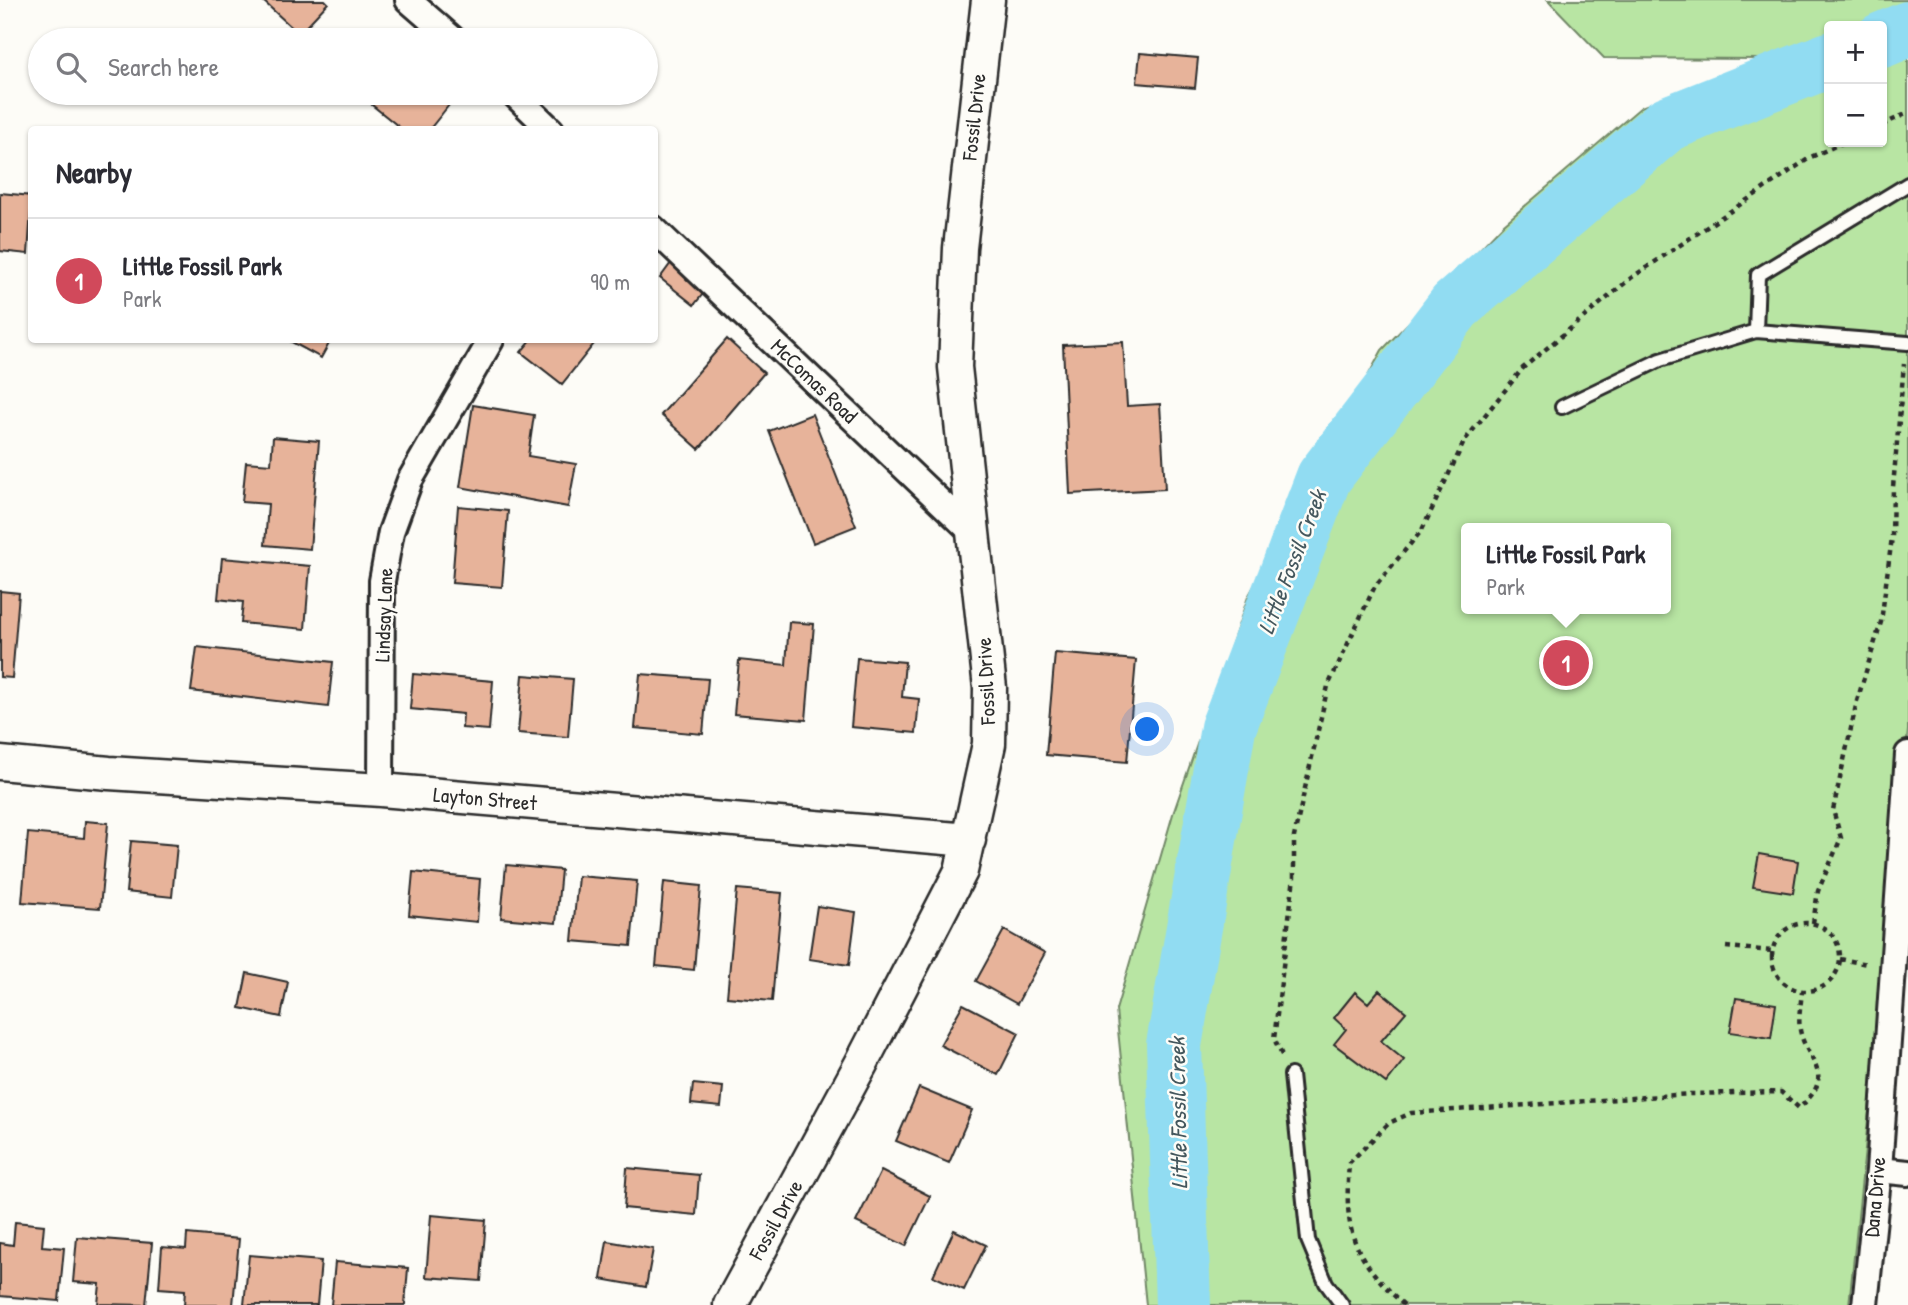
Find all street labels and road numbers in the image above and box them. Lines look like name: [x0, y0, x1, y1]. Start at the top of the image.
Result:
street label: Fossil Drive: [954, 72, 992, 163]
street label: McComas Road: [765, 332, 864, 429]
street label: Lindsay Lane: [367, 567, 400, 663]
street label: Fossil Drive: [969, 637, 1002, 726]
street label: Layton Street: [432, 780, 539, 818]
street label: Dana Drive: [1857, 1156, 1892, 1238]
street label: Fossil Drive: [741, 1175, 809, 1266]

